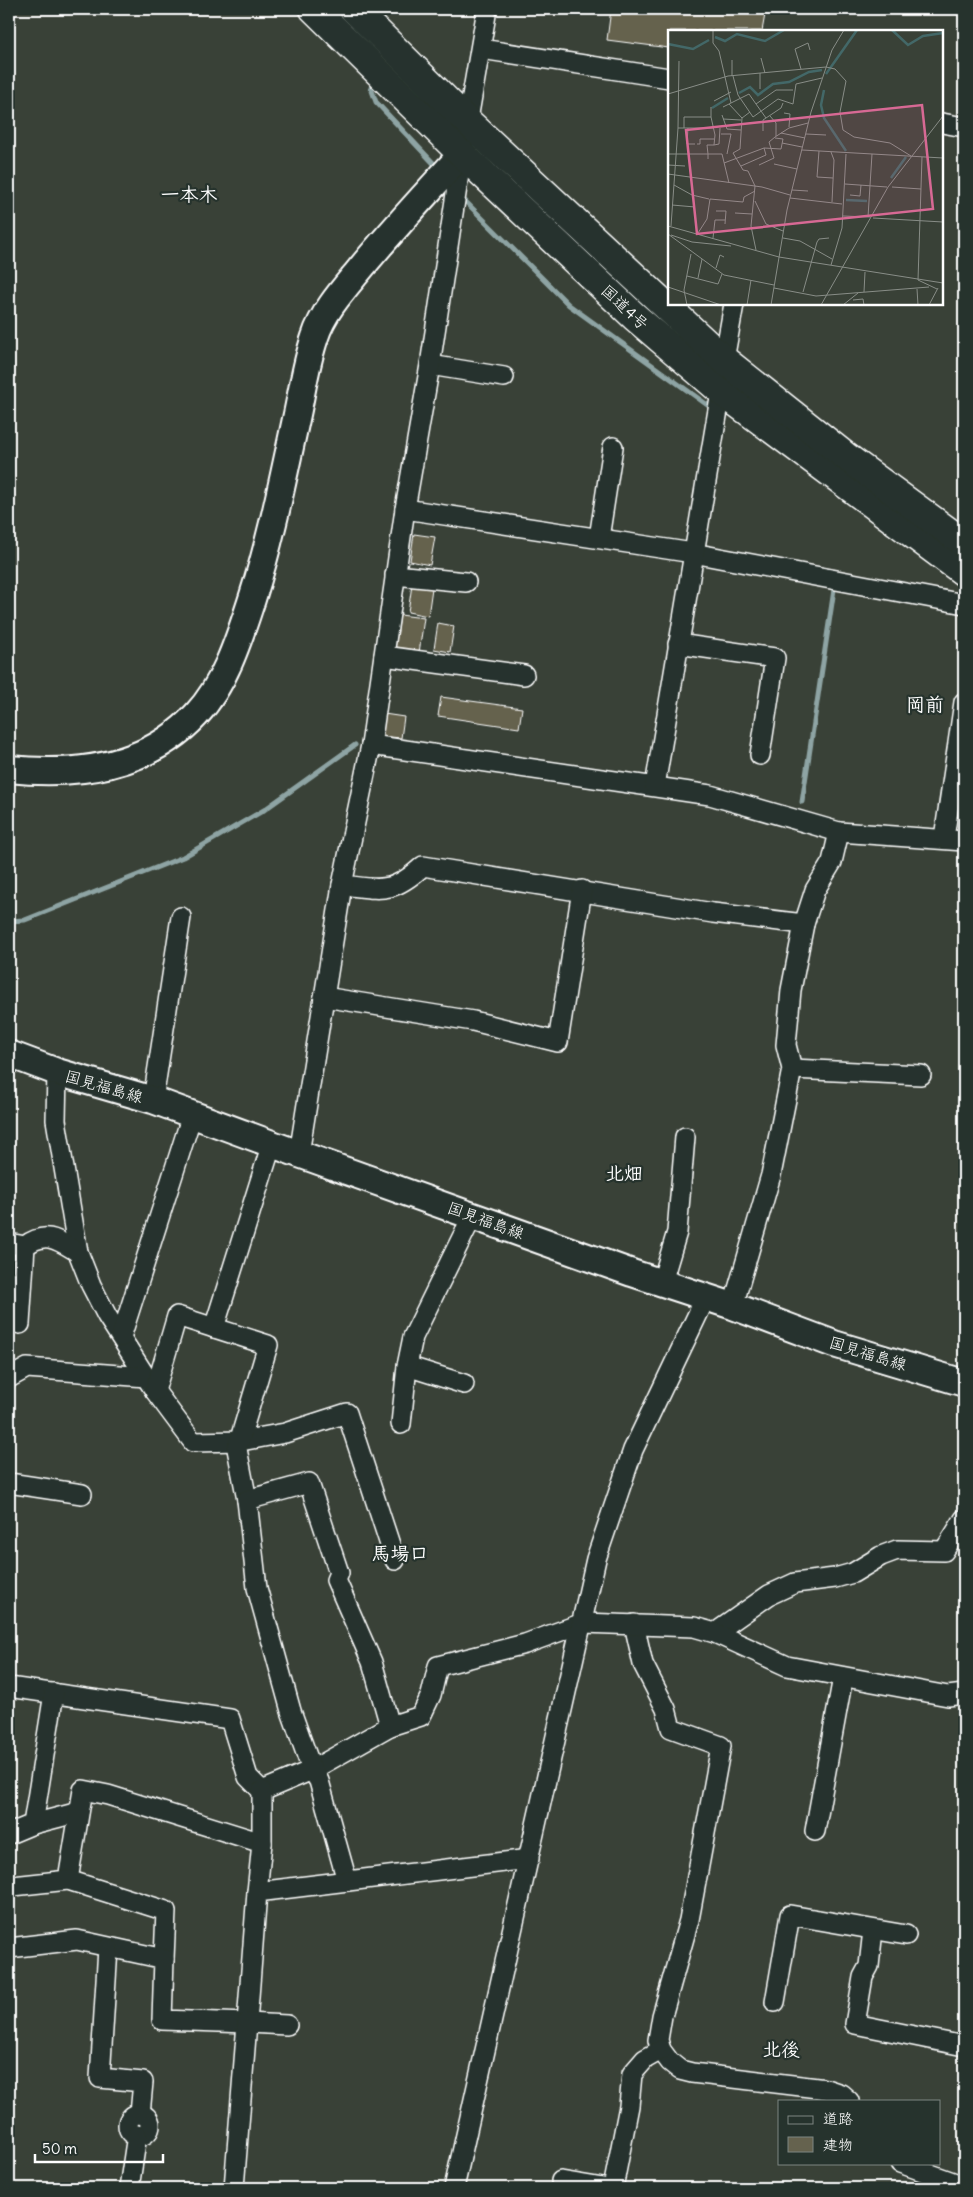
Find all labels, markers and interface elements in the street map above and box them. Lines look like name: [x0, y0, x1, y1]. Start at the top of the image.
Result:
inset map: [668, 30, 943, 305]
district label: 一本木: [160, 182, 218, 206]
street label: 国道4号: [597, 280, 653, 334]
district label: 岡前: [906, 692, 944, 716]
street label: 国見福島線: [63, 1065, 145, 1107]
district label: 北畑: [605, 1161, 643, 1185]
street label: 国見福島線: [445, 1197, 527, 1243]
street label: 国見福島線: [827, 1332, 909, 1374]
district label: 馬場口: [371, 1541, 429, 1565]
district label: 北後: [762, 2037, 800, 2061]
legend: [778, 2100, 940, 2164]
text: 道路: [823, 2109, 853, 2128]
scale bar: [35, 2132, 162, 2164]
text: 建物: [823, 2135, 853, 2154]
text: 50 m: [42, 2139, 77, 2158]

